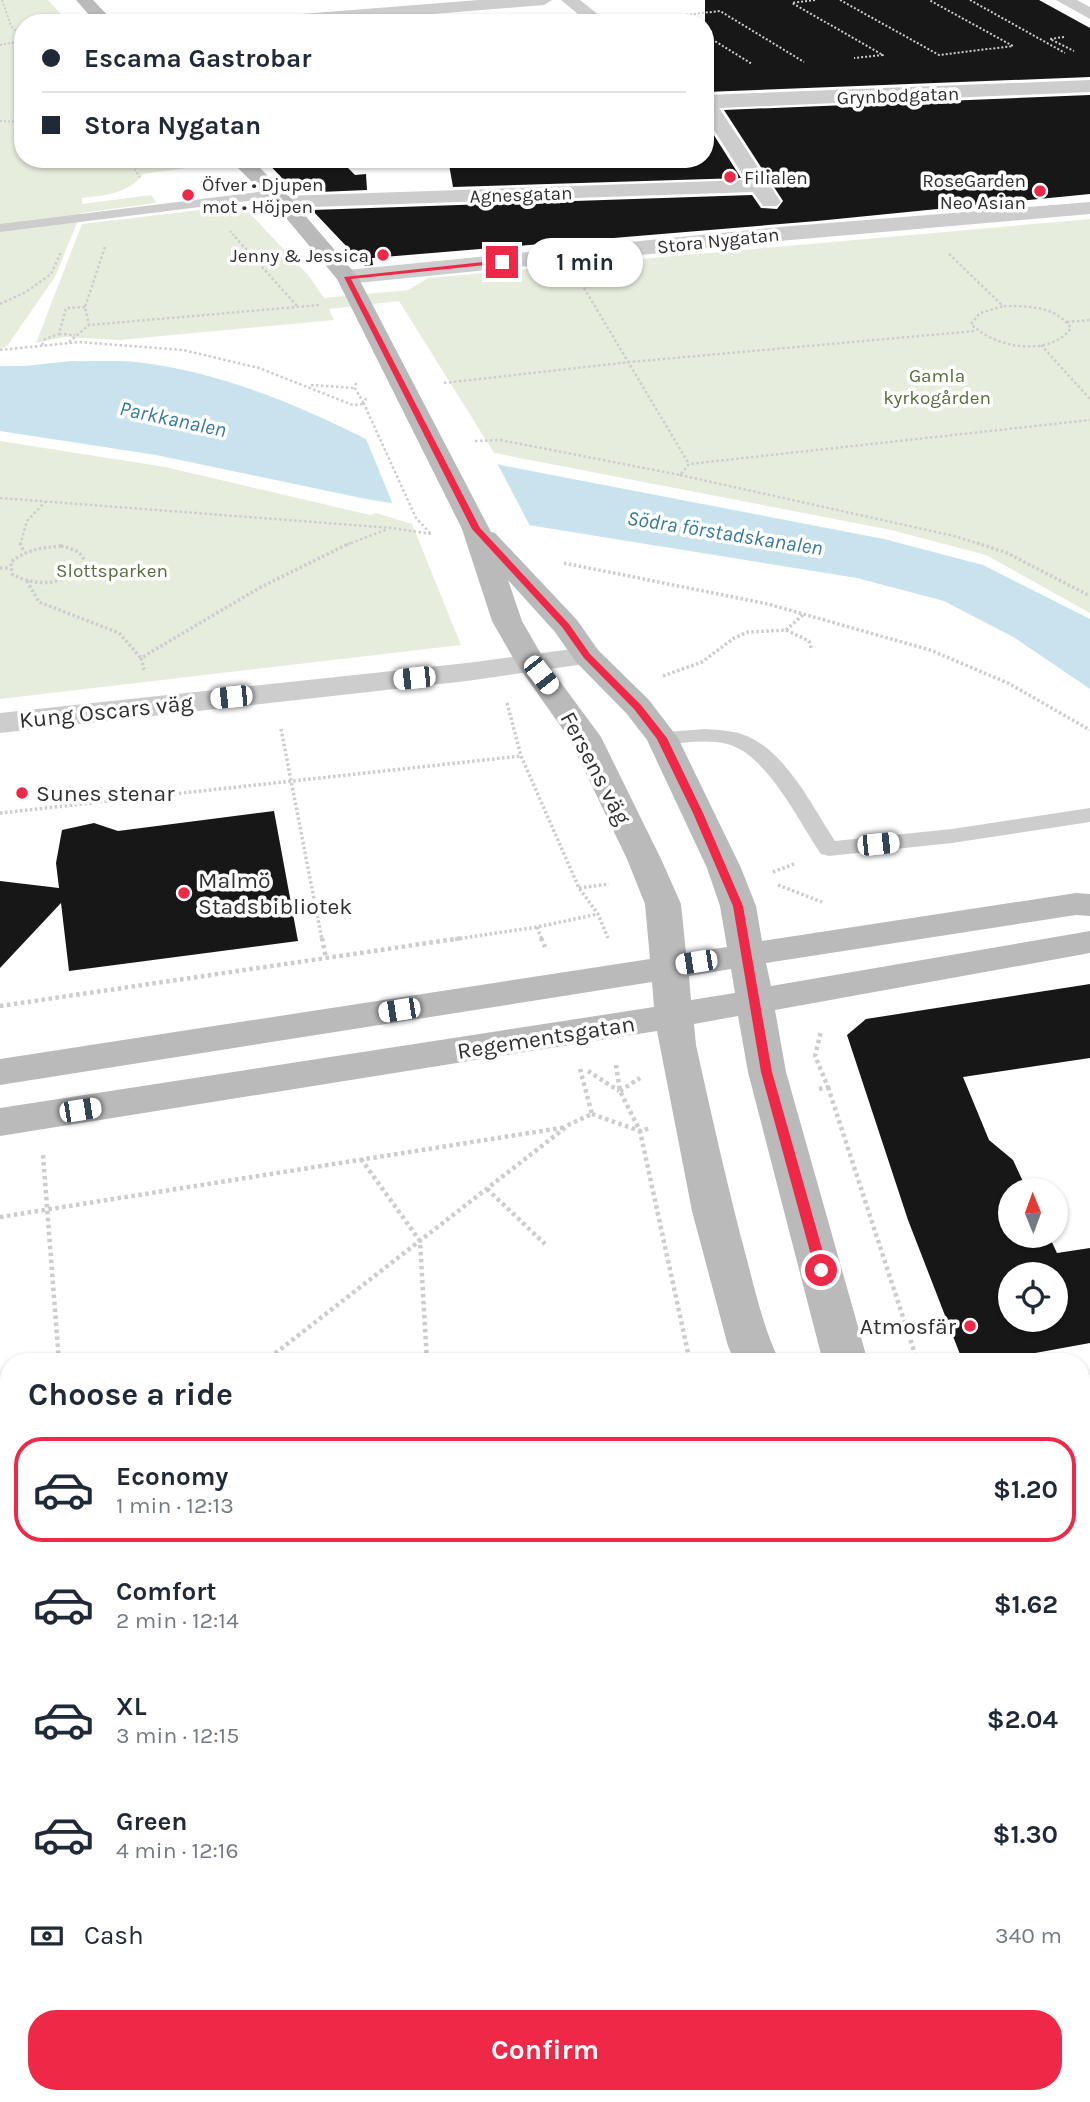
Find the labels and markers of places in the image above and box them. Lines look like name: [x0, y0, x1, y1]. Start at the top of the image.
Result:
place label: Filialen: [744, 167, 808, 189]
marker: Filialen: [722, 169, 738, 185]
place label: RoseGarden Neo Asian: [922, 170, 1026, 214]
place label: Öfver • Djupen mot • Höjpen: [202, 174, 324, 218]
marker: RoseGarden Neo Asian: [1032, 183, 1048, 199]
marker: Öfver • Djupen mot • Höjpen: [180, 187, 196, 203]
place label: Jenny & Jessica: [230, 245, 369, 267]
marker: Jenny & Jessica: [375, 247, 391, 263]
place label: Sunes stenar: [36, 780, 175, 807]
marker: Sunes stenar: [14, 785, 30, 801]
place label: Malmö Stadsbibliotek: [198, 867, 352, 920]
marker: Malmö Stadsbibliotek: [176, 885, 192, 901]
place label: Atmosfär: [860, 1313, 957, 1340]
marker: Atmosfär: [962, 1318, 978, 1334]

